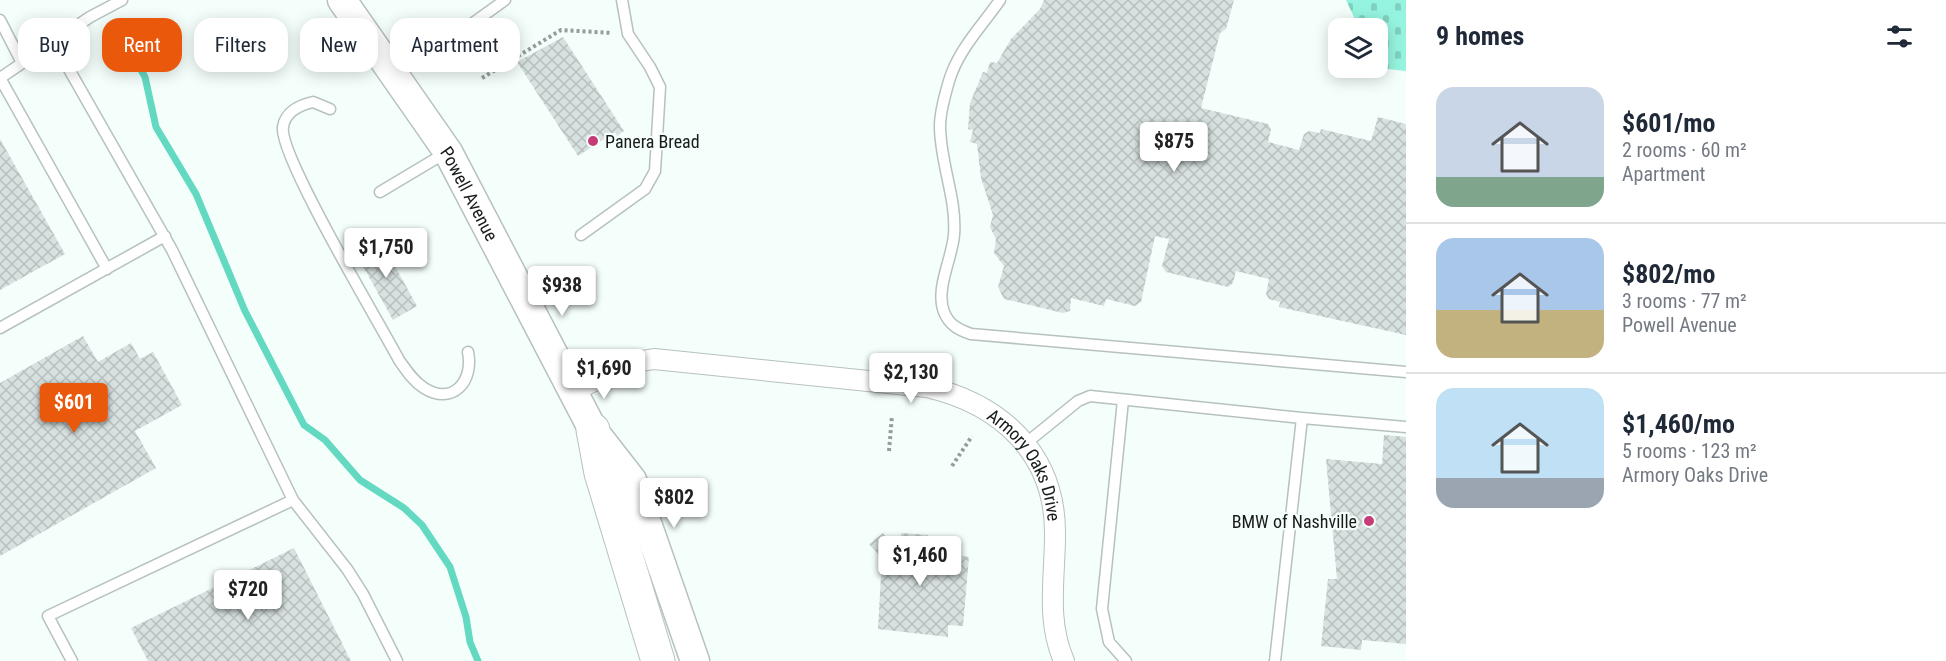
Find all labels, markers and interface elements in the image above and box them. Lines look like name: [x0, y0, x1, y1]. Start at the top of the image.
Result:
chip: Buy: [18, 18, 90, 72]
chip: Rent: [102, 18, 182, 72]
chip: Filters: [194, 18, 288, 72]
chip: New: [300, 18, 378, 72]
chip: Apartment: [390, 18, 520, 72]
map controls: [1328, 18, 1388, 78]
button: layers: [1328, 18, 1388, 78]
icon: filters: [1883, 20, 1916, 53]
text: 9 homes: [1436, 21, 1524, 51]
text: $601/mo: [1622, 108, 1715, 138]
icon: home: [1484, 111, 1556, 183]
pin: $875: [1138, 122, 1210, 173]
text: $875: [1154, 129, 1194, 153]
place label: Panera Bread: [605, 131, 700, 152]
marker: Panera Bread: [586, 134, 600, 148]
text: 2 rooms · 60 m²: [1622, 138, 1747, 162]
street label: Powell Avenue: [437, 142, 503, 244]
text: Apartment: [1622, 162, 1706, 186]
pin: $1,750: [337, 228, 435, 279]
text: $1,750: [358, 235, 414, 259]
text: $802/mo: [1622, 259, 1715, 289]
icon: home: [1484, 262, 1556, 334]
pin: $938: [526, 266, 598, 317]
text: $938: [542, 273, 582, 297]
text: 3 rooms · 77 m²: [1622, 289, 1747, 313]
text: Powell Avenue: [1622, 313, 1737, 337]
pin: $1,690: [555, 349, 653, 400]
pin: $2,130: [862, 353, 960, 404]
text: $1,690: [576, 356, 632, 380]
text: $2,130: [883, 360, 939, 384]
pin: $601: [38, 383, 110, 434]
text: $601: [54, 390, 94, 414]
street label: Armory Oaks Drive: [984, 404, 1065, 522]
text: $1,460/mo: [1622, 409, 1735, 439]
icon: home: [1484, 412, 1556, 484]
text: 5 rooms · 123 m²: [1622, 439, 1757, 463]
text: Armory Oaks Drive: [1622, 463, 1768, 487]
pin: $802: [638, 478, 710, 529]
text: $802: [654, 485, 694, 509]
place label: BMW of Nashville: [1232, 511, 1357, 532]
marker: BMW of Nashville: [1362, 514, 1376, 528]
pin: $1,460: [871, 536, 969, 587]
text: $1,460: [892, 543, 948, 567]
pin: $720: [212, 570, 284, 621]
text: $720: [228, 577, 268, 601]

